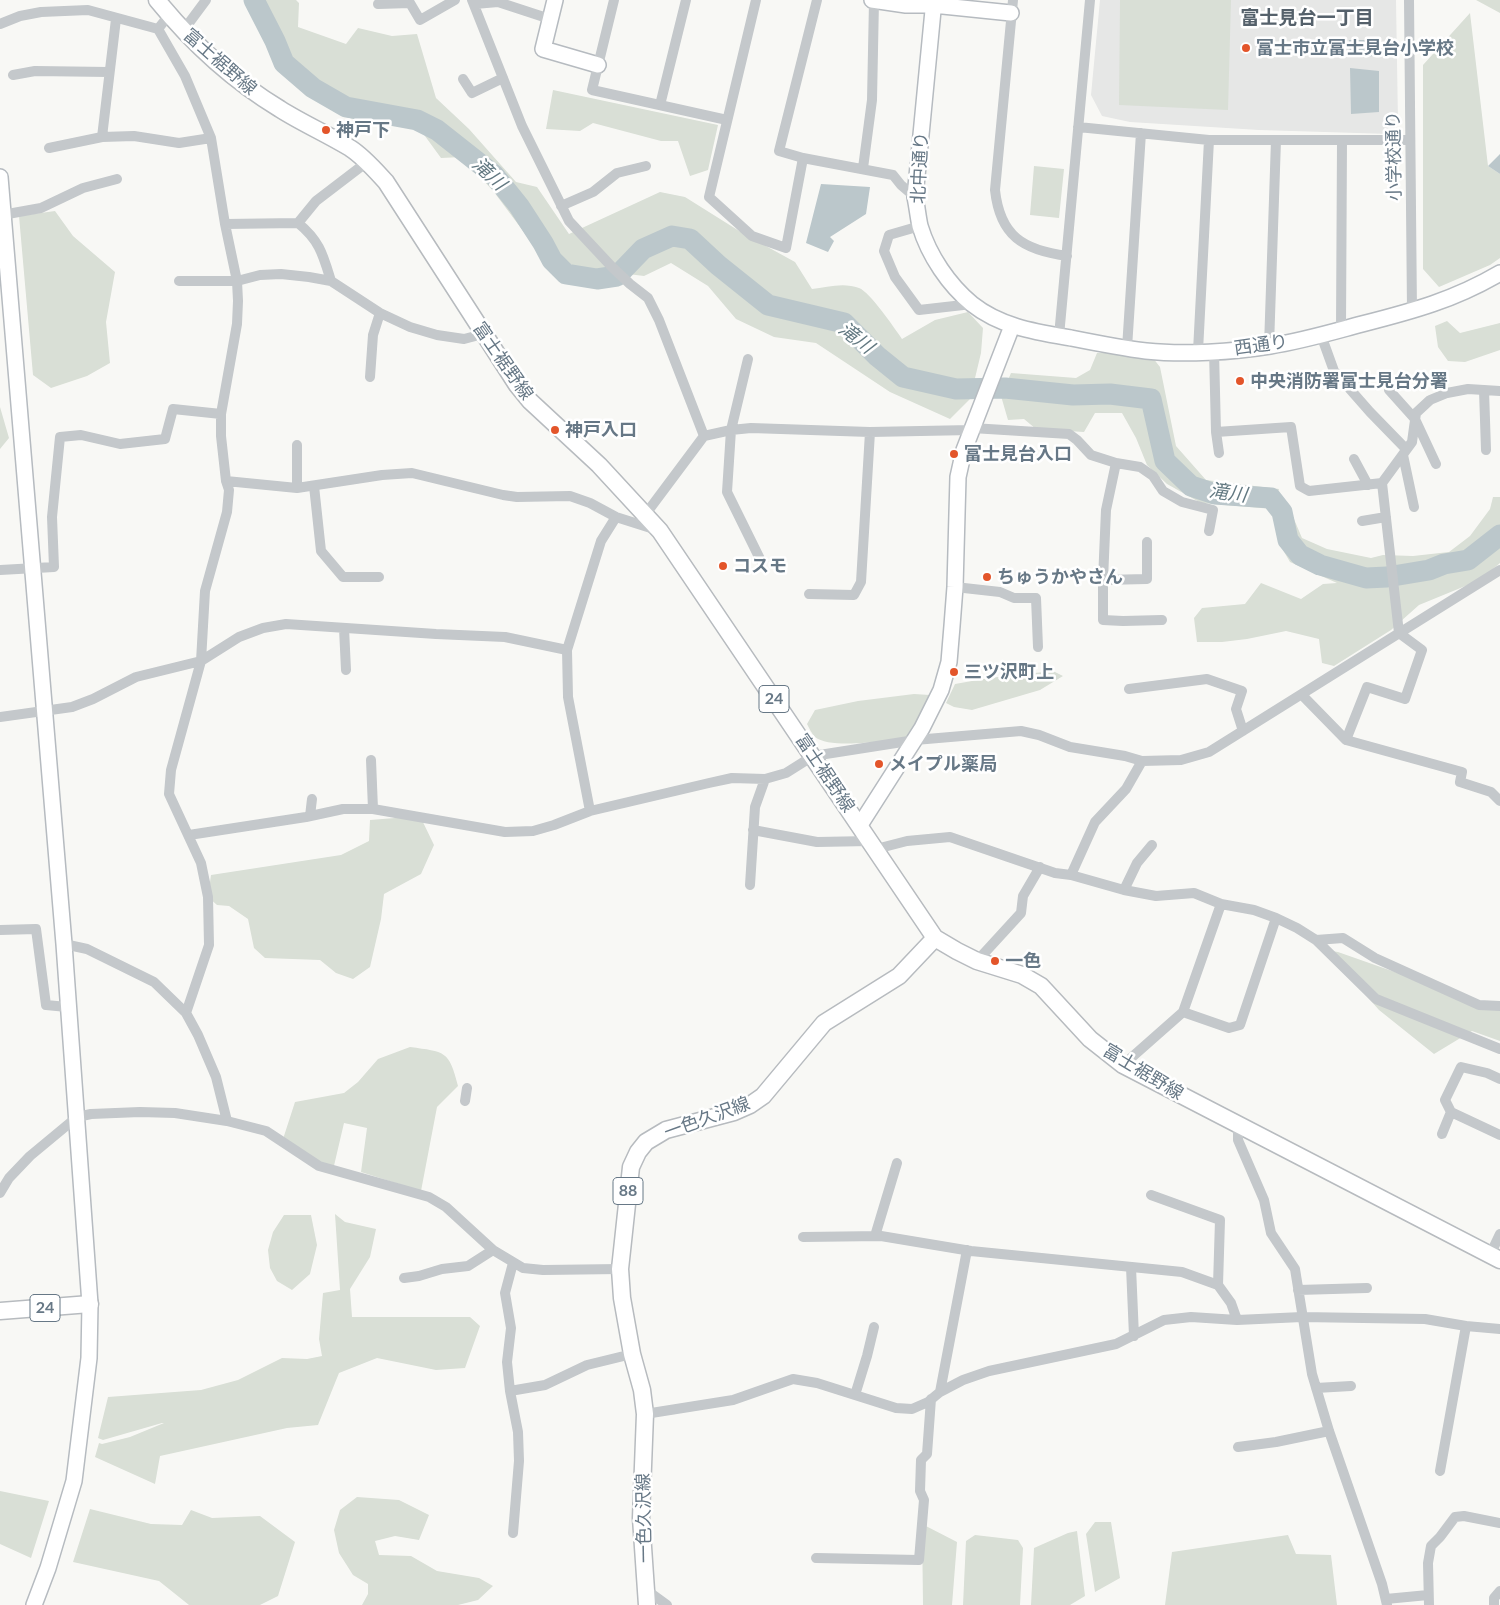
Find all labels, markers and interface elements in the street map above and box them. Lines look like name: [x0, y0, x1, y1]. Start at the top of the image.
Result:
district label: 富士見台一丁目: [1241, 7, 1373, 29]
street label: 富士裾野線: [179, 24, 261, 100]
place label: 富士市立富士見台小学校: [1256, 37, 1454, 59]
marker: 富士市立富士見台小学校: [1240, 42, 1252, 54]
street label: 小学校通り: [1382, 111, 1406, 201]
place label: 神戸下: [336, 119, 390, 141]
marker: 神戸下: [320, 124, 332, 136]
street label: 北中通り: [907, 131, 933, 205]
water label: 滝川: [467, 153, 511, 195]
water label: 滝川: [834, 317, 878, 359]
street label: 富士裾野線: [468, 318, 538, 404]
street label: 西通り: [1233, 331, 1289, 359]
place label: 中央消防署富士見台分署: [1250, 370, 1448, 392]
marker: 中央消防署富士見台分署: [1234, 375, 1246, 387]
place label: 神戸入口: [565, 419, 637, 441]
marker: 神戸入口: [549, 424, 561, 436]
place label: 富士見台入口: [964, 443, 1072, 465]
marker: 富士見台入口: [948, 448, 960, 460]
water label: 滝川: [1208, 479, 1248, 507]
place label: コスモ: [733, 555, 787, 577]
marker: コスモ: [717, 560, 729, 572]
place label: ちゅうかやさん: [997, 566, 1123, 588]
marker: ちゅうかやさん: [981, 571, 993, 583]
place label: 三ツ沢町上: [964, 661, 1054, 683]
marker: 三ツ沢町上: [948, 666, 960, 678]
road number: 24: [759, 686, 789, 712]
street label: 富士裾野線: [791, 730, 859, 816]
place label: メイプル薬局: [889, 753, 997, 775]
marker: メイプル薬局: [873, 758, 885, 770]
place label: 一色: [1005, 950, 1041, 972]
marker: 一色: [989, 955, 1001, 967]
street label: 富士裾野線: [1099, 1040, 1187, 1104]
street label: 一色久沢線: [661, 1092, 753, 1144]
road number: 88: [613, 1178, 643, 1204]
road number: 24: [30, 1295, 60, 1322]
street label: 一色久沢線: [632, 1473, 656, 1563]

